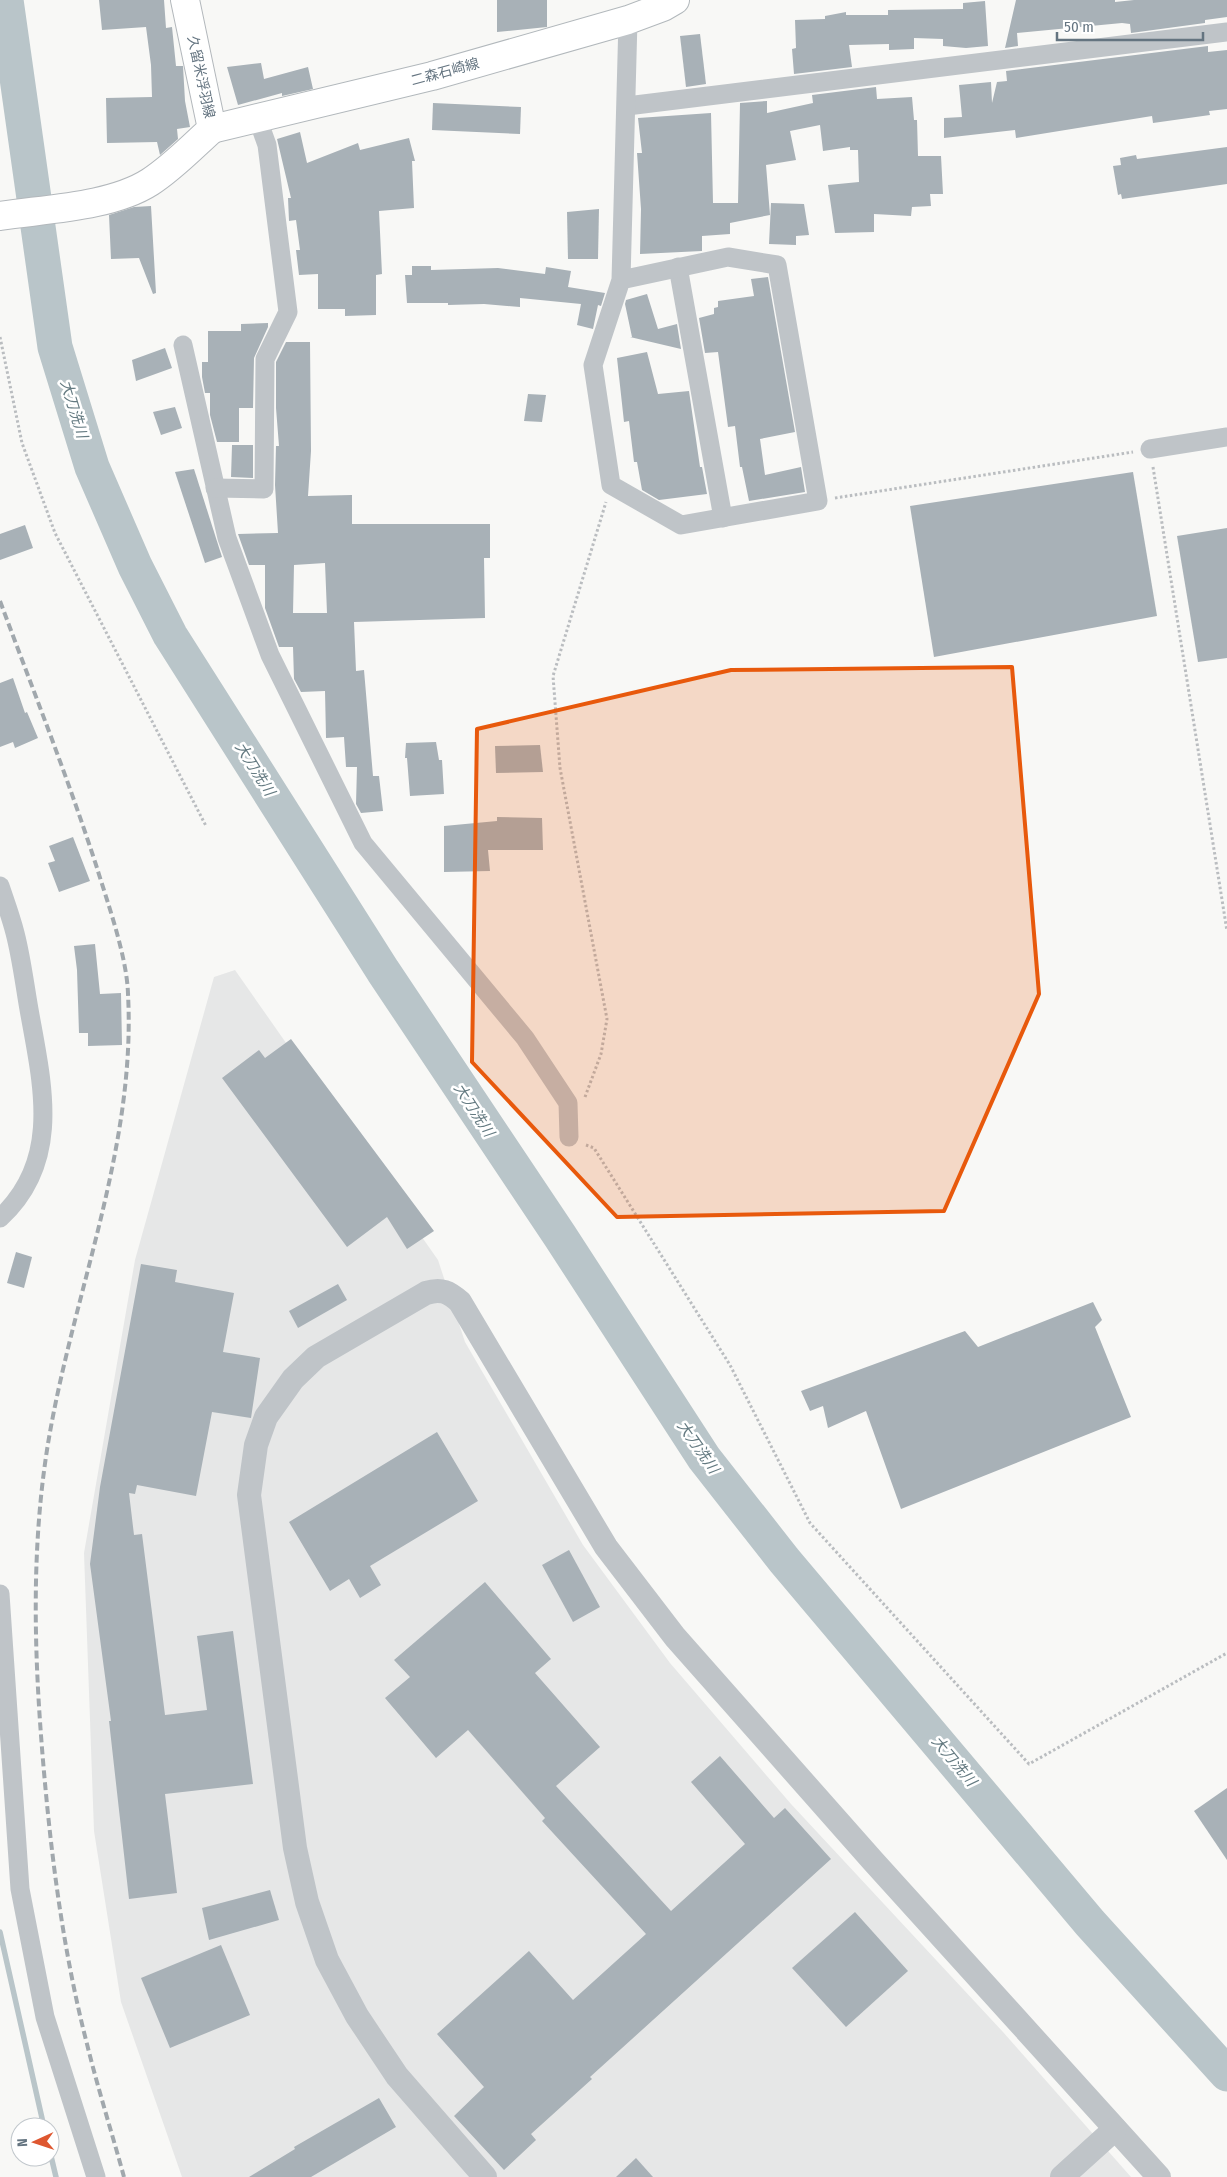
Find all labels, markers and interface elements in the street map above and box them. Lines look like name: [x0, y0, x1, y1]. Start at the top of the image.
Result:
scale bar: [1057, 10, 1203, 42]
text: 50 m: [1064, 18, 1094, 36]
street label: 久留米浮羽線: [184, 34, 218, 120]
street label: 二森石崎線: [409, 55, 481, 89]
water label: 大刀洗川: [57, 378, 92, 442]
water label: 大刀洗川: [231, 739, 280, 801]
water label: 大刀洗川: [450, 1080, 499, 1142]
water label: 大刀洗川: [673, 1417, 724, 1478]
water label: 大刀洗川: [928, 1732, 981, 1791]
north arrow: [10, 2117, 60, 2167]
text: N: [14, 2138, 31, 2147]

